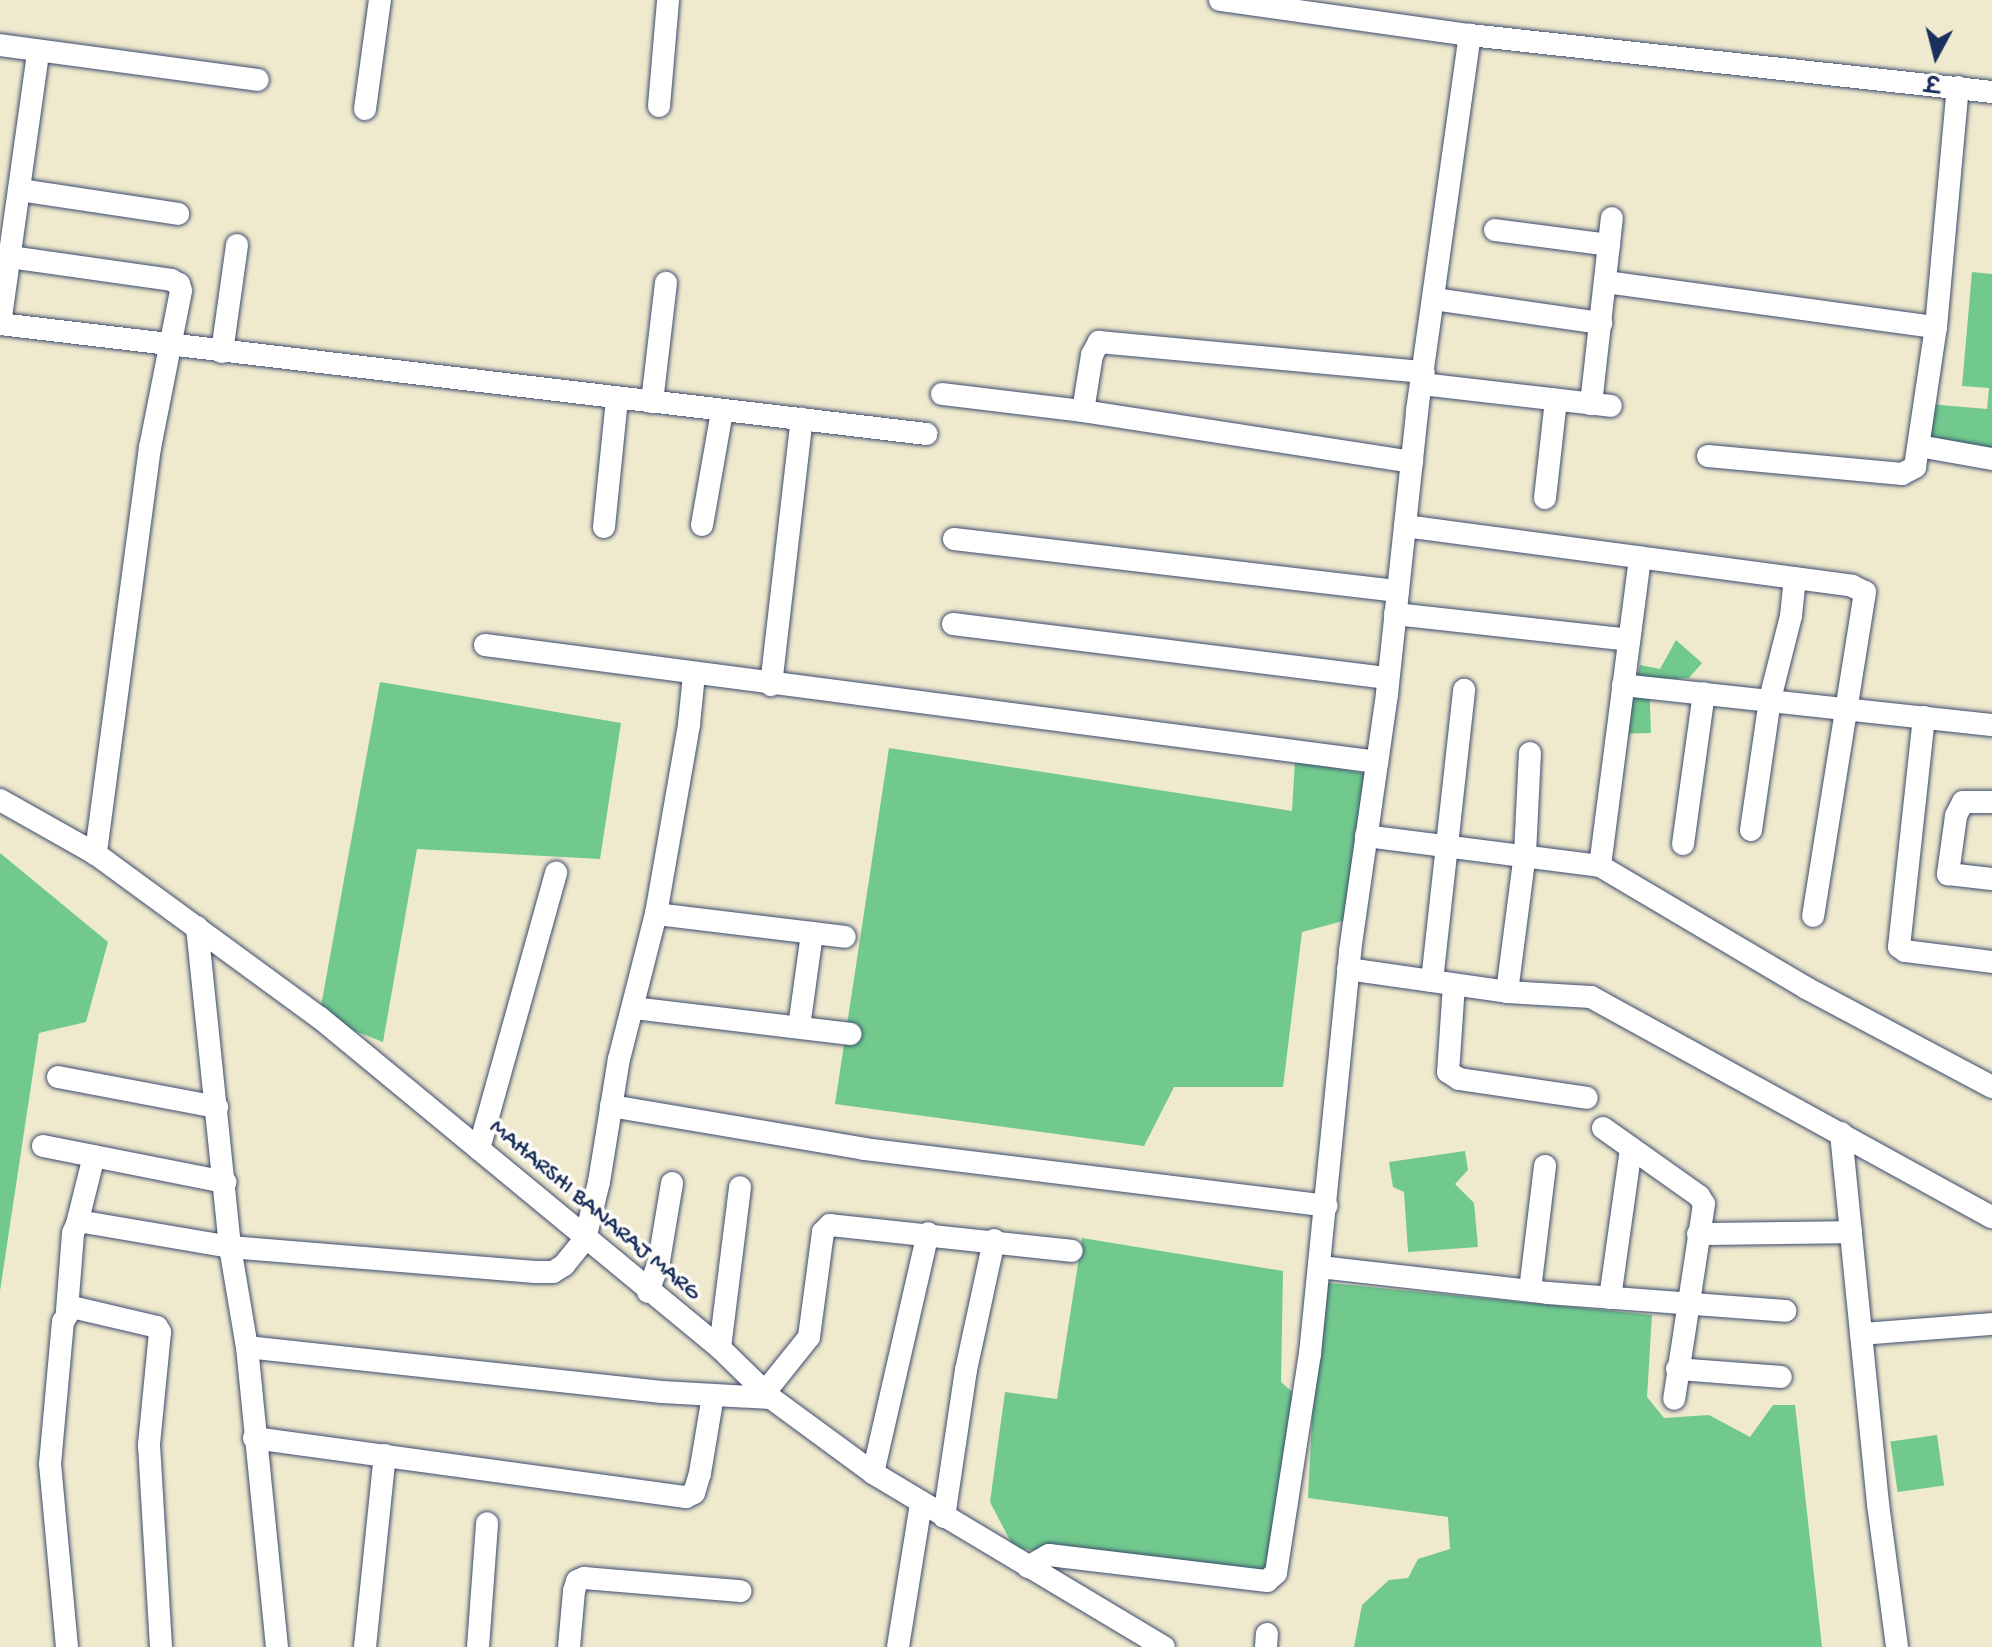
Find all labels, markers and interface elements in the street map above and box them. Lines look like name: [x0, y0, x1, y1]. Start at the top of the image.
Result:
north arrow: [1896, 16, 1976, 96]
text: उ: [1924, 66, 1942, 94]
street label: MAHARSHI BANARAJ MARG: [482, 1114, 706, 1308]

